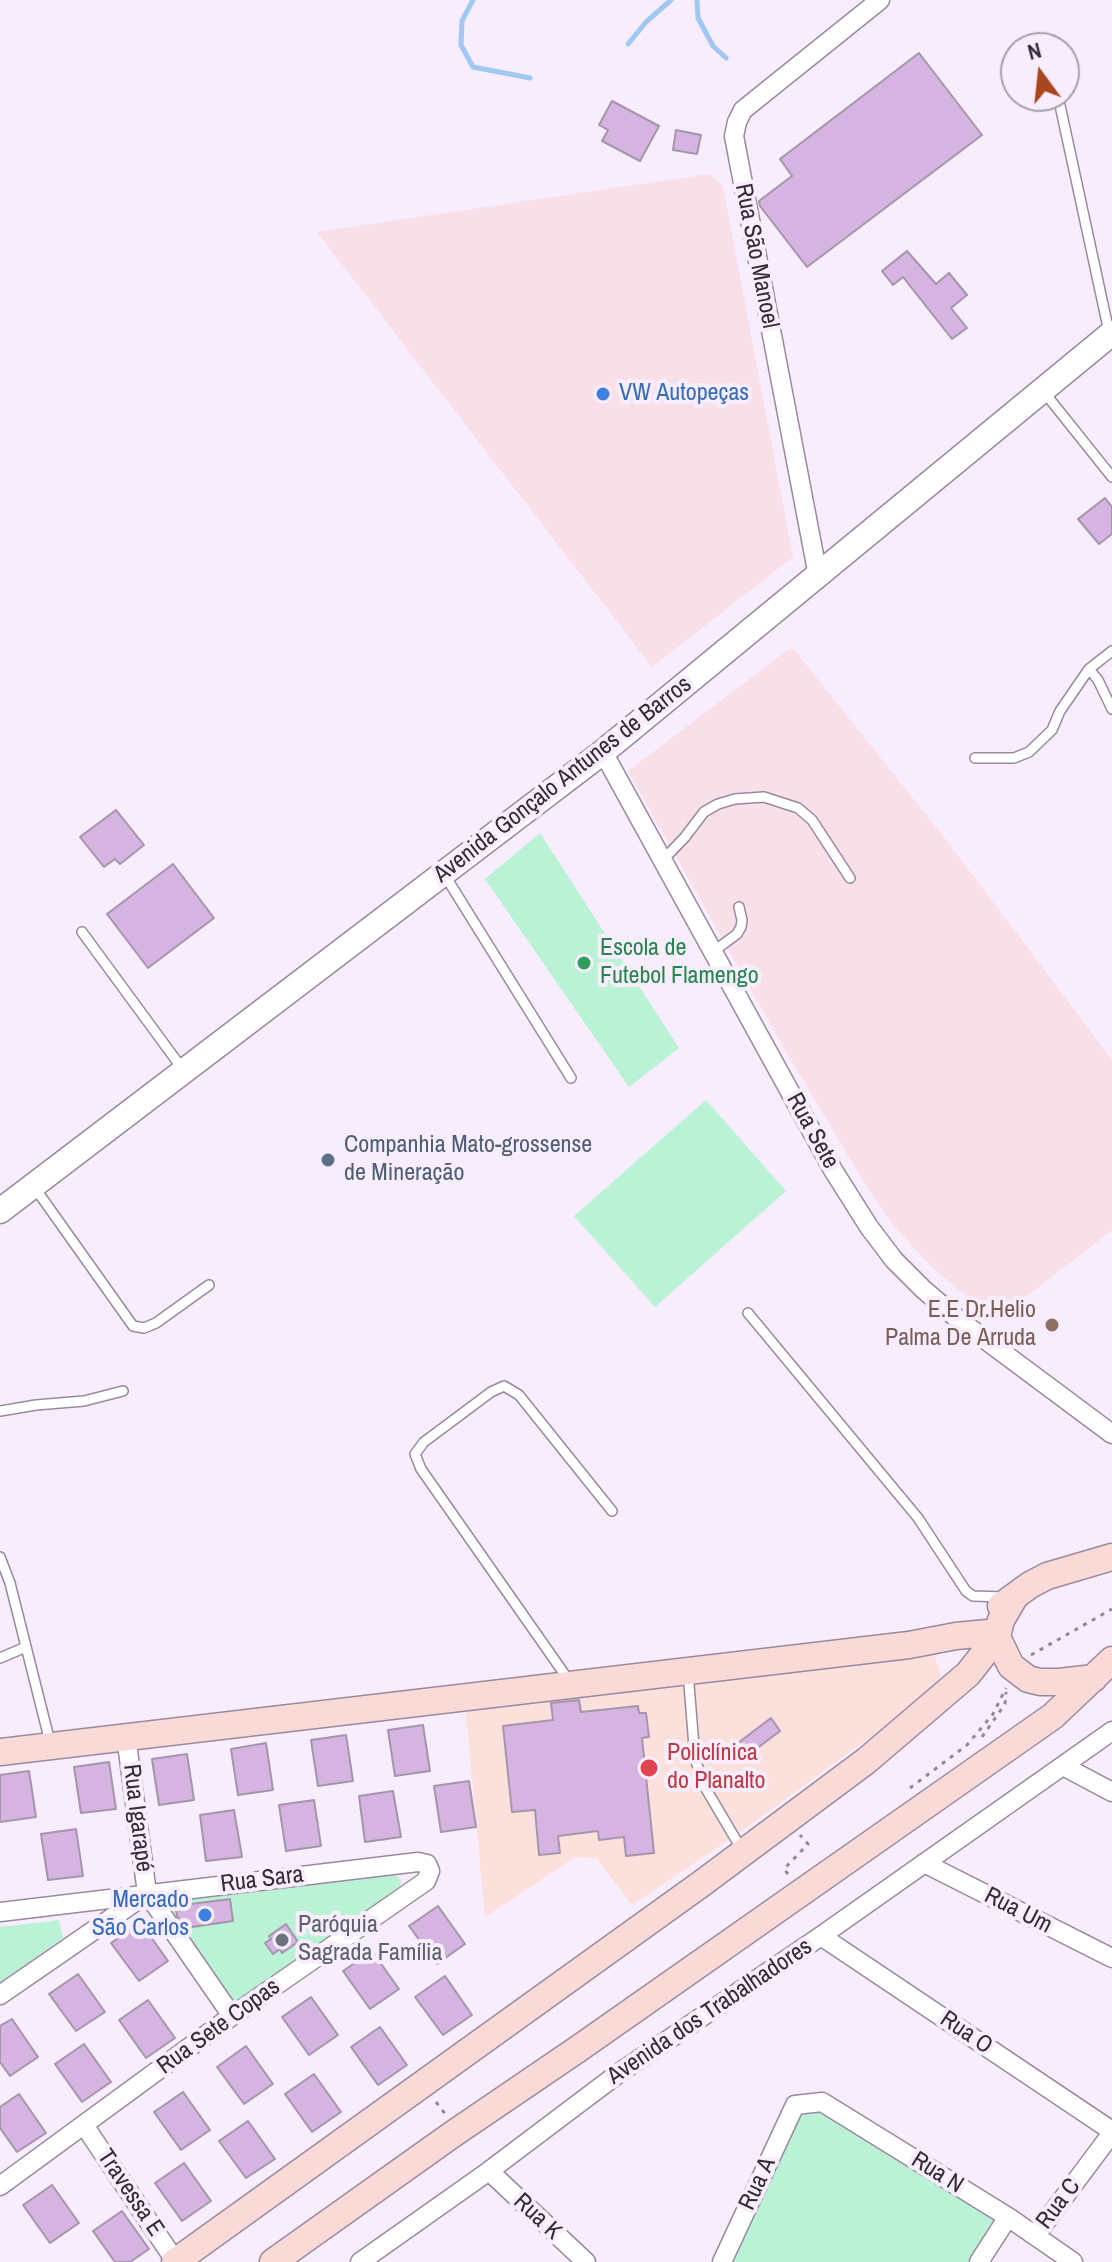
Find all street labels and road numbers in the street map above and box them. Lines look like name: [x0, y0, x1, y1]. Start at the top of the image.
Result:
street label: Rua São Manoel: [728, 181, 784, 331]
street label: Avenida Gonçalo Antunes de Barros: [428, 670, 698, 890]
street label: Rua Sete: [780, 1088, 844, 1174]
street label: Rua Igarapé: [116, 1762, 158, 1874]
street label: Rua Sara: [219, 1861, 305, 1899]
street label: Rua Um: [979, 1882, 1057, 1940]
street label: Avenida dos Trabalhadores: [602, 1933, 818, 2091]
street label: Rua Sete Copas: [152, 1973, 286, 2081]
street label: Rua O: [934, 2005, 998, 2061]
street label: Travessa E: [90, 2144, 170, 2242]
street label: Rua N: [906, 2146, 968, 2200]
street label: Rua A: [733, 2153, 783, 2215]
street label: Rua C: [1031, 2173, 1087, 2235]
street label: Rua K: [507, 2188, 567, 2246]

